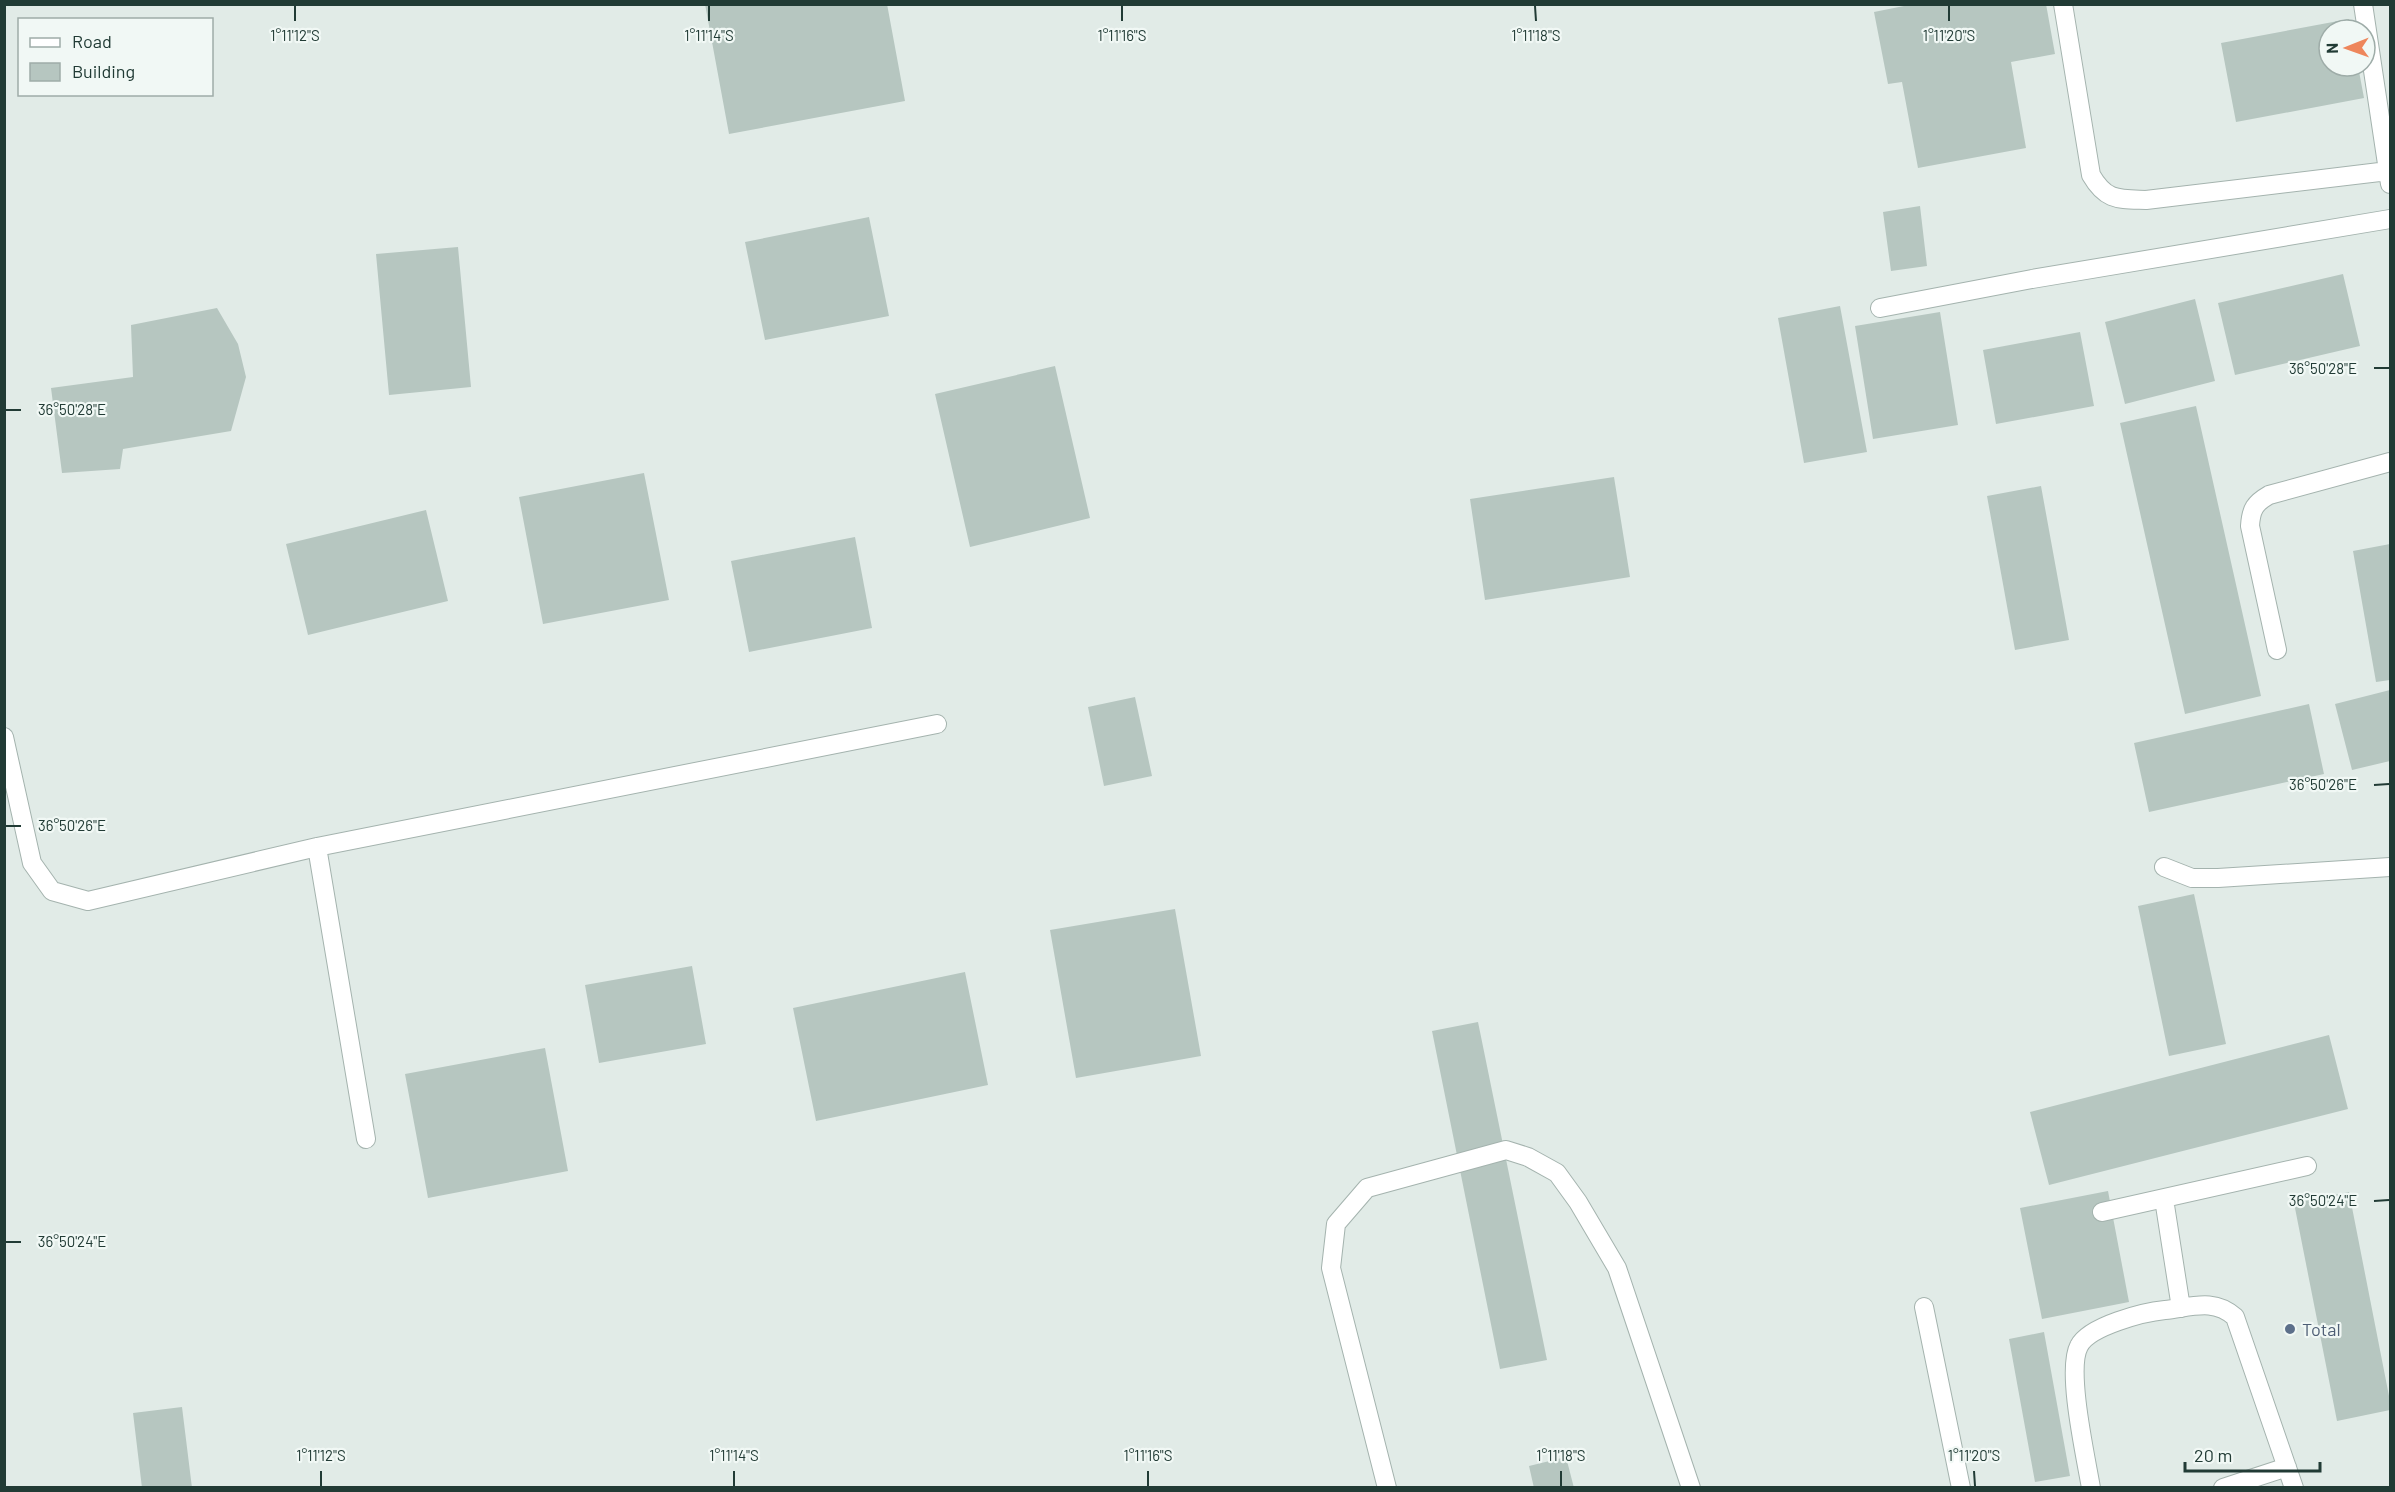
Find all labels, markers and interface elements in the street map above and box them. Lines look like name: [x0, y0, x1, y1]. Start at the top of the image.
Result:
legend: [18, 18, 213, 96]
north arrow: [2317, 18, 2377, 78]
text: 1°11'12"S: [270, 26, 320, 44]
text: 1°11'14"S: [684, 26, 734, 44]
text: 1°11'16"S: [1097, 26, 1147, 44]
text: 1°11'18"S: [1511, 26, 1561, 44]
text: 1°11'20"S: [1923, 26, 1975, 44]
text: Road: [72, 30, 112, 52]
text: N: [2322, 43, 2341, 54]
text: Building: [72, 60, 135, 82]
text: 36°50'28"E: [2289, 359, 2357, 377]
text: 36°50'28"E: [38, 400, 106, 418]
text: 36°50'26"E: [2289, 775, 2357, 793]
text: 36°50'26"E: [38, 816, 106, 834]
text: 36°50'24"E: [2289, 1191, 2357, 1209]
text: 36°50'24"E: [38, 1232, 106, 1250]
place label: Total: [2302, 1318, 2341, 1340]
marker: Total: [2283, 1322, 2297, 1336]
scale bar: [2185, 1435, 2320, 1473]
text: 20 m: [2194, 1444, 2232, 1466]
text: 1°11'12"S: [296, 1446, 346, 1464]
text: 1°11'14"S: [709, 1446, 759, 1464]
text: 1°11'16"S: [1123, 1446, 1173, 1464]
text: 1°11'18"S: [1536, 1446, 1586, 1464]
text: 1°11'20"S: [1948, 1446, 2000, 1464]

